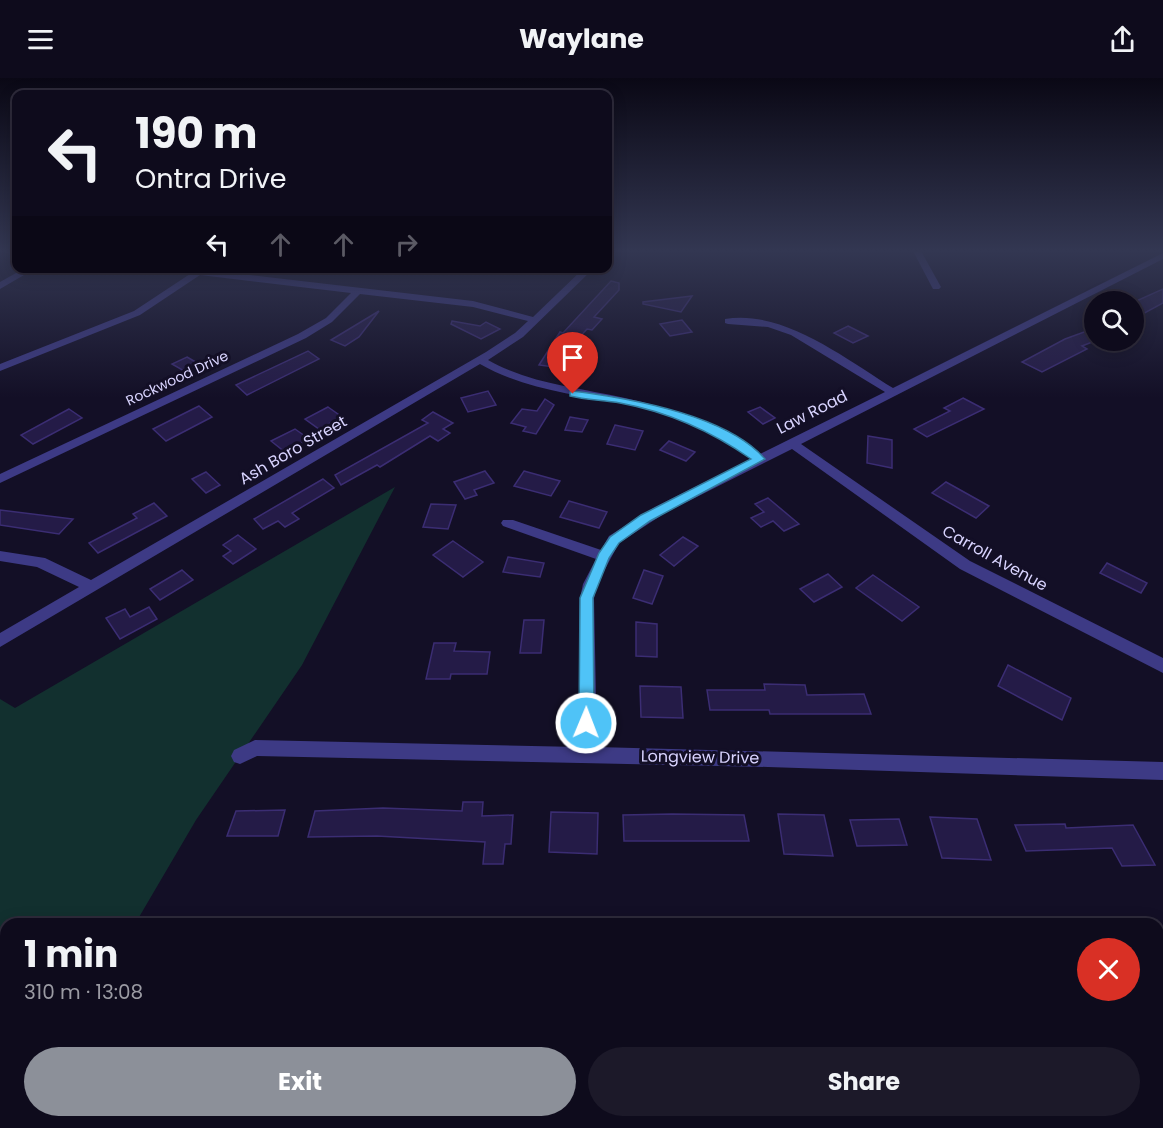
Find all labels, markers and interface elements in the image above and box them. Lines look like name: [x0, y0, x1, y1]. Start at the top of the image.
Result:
text: Waylane: [519, 20, 644, 57]
icon: menu: [24, 23, 57, 56]
icon: share: [1106, 23, 1139, 56]
text: 190 m: [135, 104, 257, 163]
icon: left: [36, 114, 114, 192]
text: Ontra Drive: [135, 160, 287, 197]
icon: left: [201, 228, 234, 261]
icon: ahead: [264, 228, 297, 261]
icon: ahead: [327, 228, 360, 261]
icon: right: [390, 228, 423, 261]
map controls: [1084, 291, 1144, 351]
button: search: [1084, 291, 1144, 351]
pin: [547, 332, 598, 394]
icon: arrive: [556, 341, 589, 374]
street label: Rockwood Drive: [123, 345, 232, 410]
street label: Law Road: [773, 384, 851, 440]
street label: Ash Boro Street: [235, 410, 351, 490]
street label: Carroll Avenue: [938, 519, 1052, 597]
position arrow: [554, 691, 618, 755]
street label: Longview Drive: [641, 744, 760, 770]
text: 1 min: [24, 929, 118, 980]
button: close: [1077, 938, 1140, 1001]
text: 310 m · 13:08: [24, 978, 143, 1006]
button: Exit: [24, 1047, 576, 1116]
button: Share: [588, 1047, 1140, 1116]

